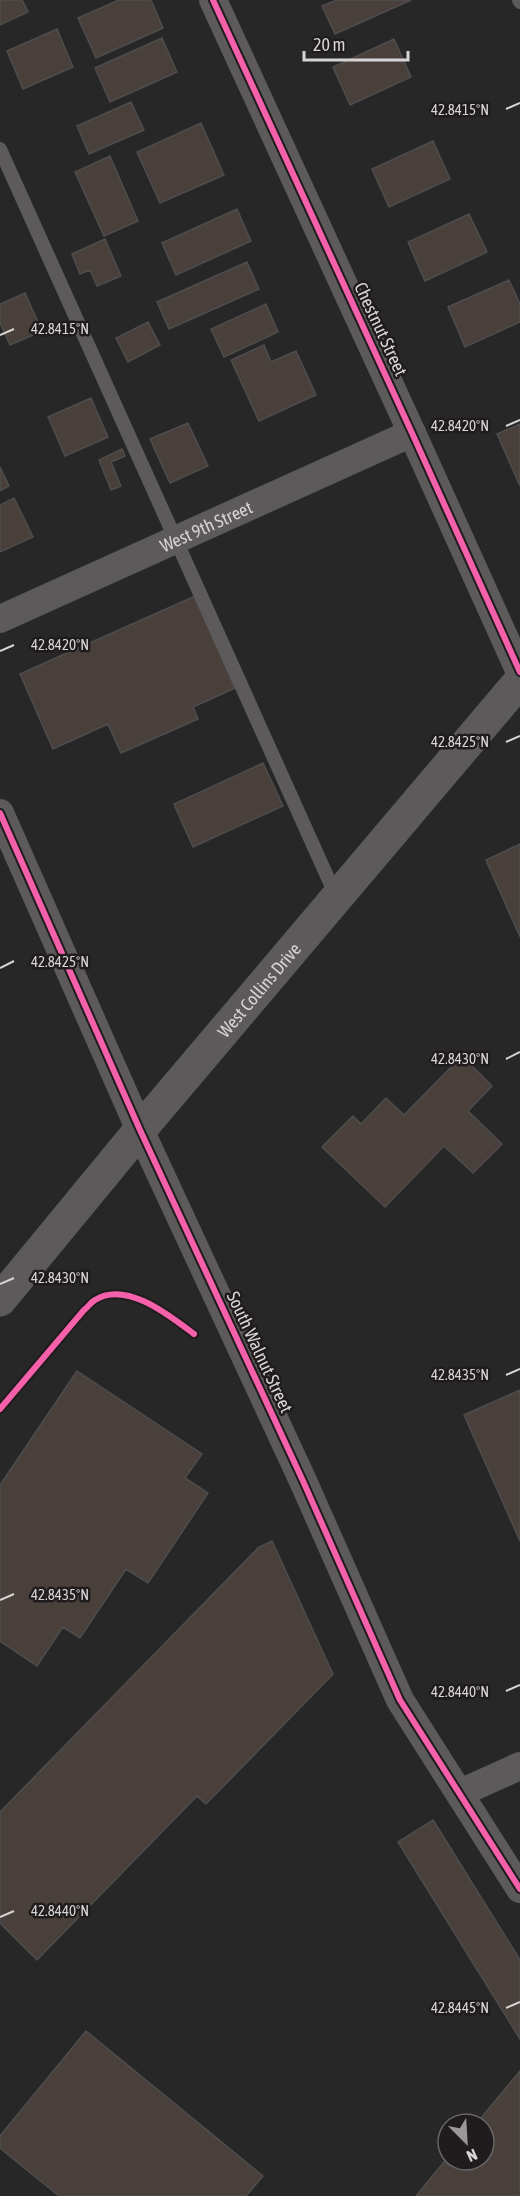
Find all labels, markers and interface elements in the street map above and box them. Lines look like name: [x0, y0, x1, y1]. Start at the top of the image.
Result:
scale bar: [304, 24, 408, 62]
text: 20 m: [313, 34, 345, 55]
text: 42.8415°N: [431, 101, 489, 118]
street label: Chestnut Street: [350, 279, 412, 379]
text: 42.8415°N: [31, 320, 89, 337]
text: 42.8420°N: [431, 417, 489, 434]
street label: West 9th Street: [156, 496, 255, 556]
text: 42.8420°N: [31, 636, 89, 653]
text: 42.8425°N: [431, 733, 489, 750]
street label: West Collins Drive: [213, 938, 305, 1041]
text: 42.8425°N: [31, 953, 89, 970]
text: 42.8430°N: [431, 1050, 489, 1067]
text: 42.8430°N: [31, 1269, 89, 1286]
street label: South Walnut Street: [223, 1288, 297, 1416]
text: 42.8435°N: [431, 1366, 489, 1383]
text: 42.8435°N: [31, 1586, 89, 1603]
text: 42.8440°N: [431, 1683, 489, 1700]
text: 42.8440°N: [31, 1902, 89, 1919]
text: 42.8445°N: [431, 1999, 489, 2016]
north arrow: [436, 2112, 496, 2172]
text: N: [464, 2146, 480, 2166]

